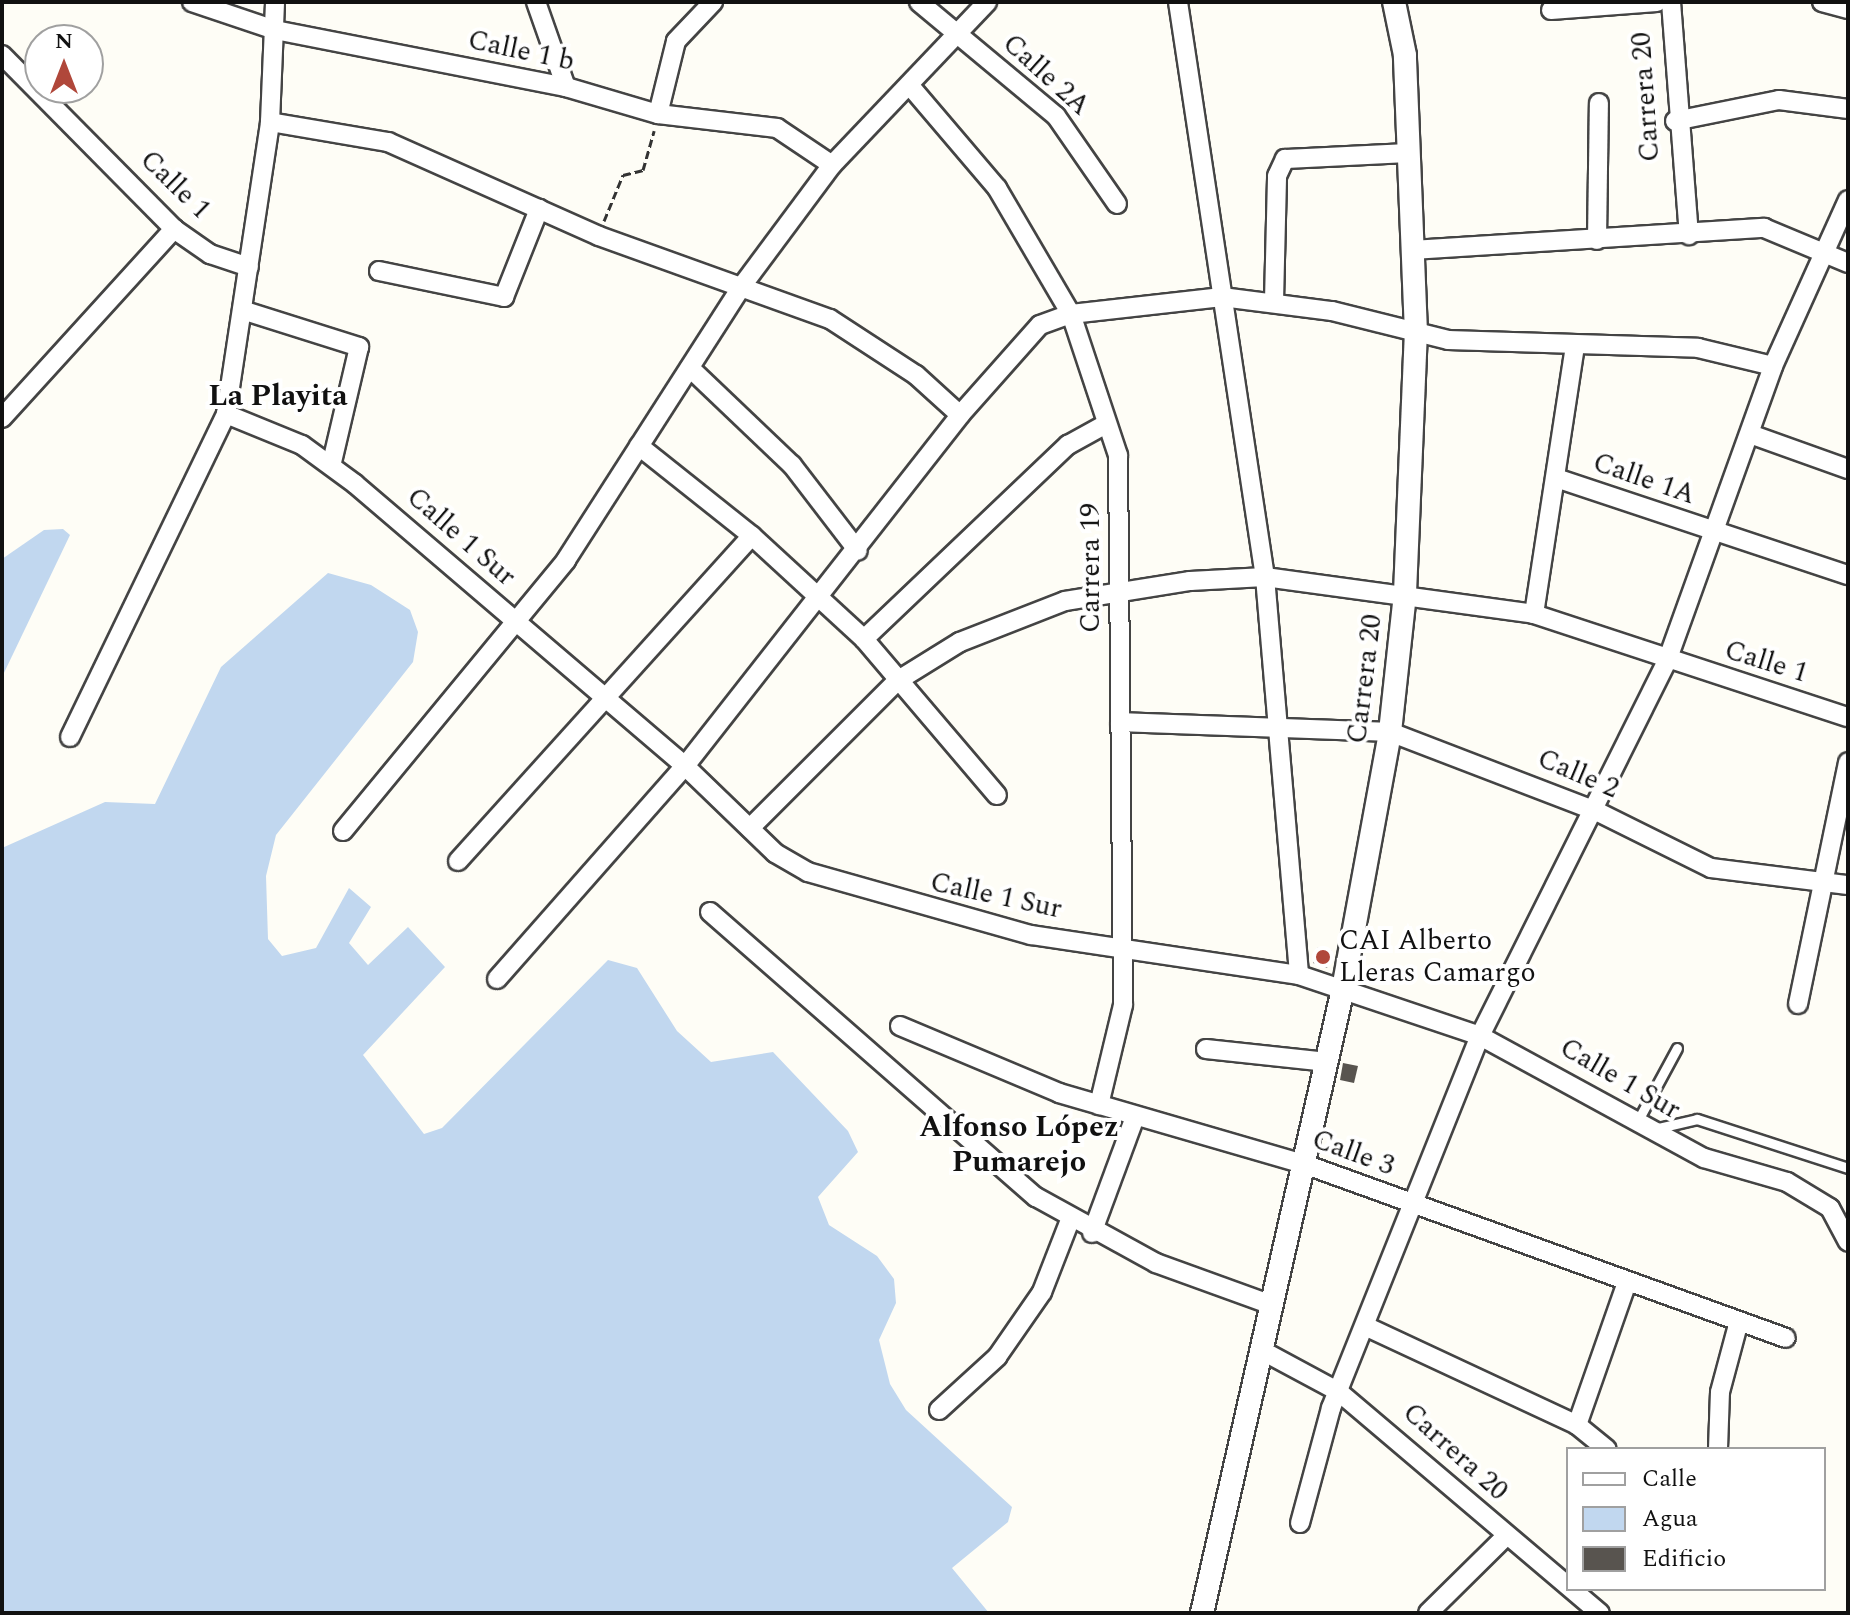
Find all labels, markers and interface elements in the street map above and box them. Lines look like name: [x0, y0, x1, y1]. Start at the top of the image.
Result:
street label: Calle 1 b: [465, 23, 577, 79]
north arrow: [24, 24, 104, 104]
text: N: [55, 25, 73, 58]
street label: Calle 2A: [995, 27, 1097, 123]
street label: Carrera 20: [1625, 31, 1667, 163]
street label: Calle 1: [133, 143, 217, 227]
district label: La Playita: [208, 378, 348, 414]
street label: Calle 1A: [1588, 446, 1700, 512]
street label: Calle 1 Sur: [400, 481, 522, 593]
street label: Carrera 19: [1074, 503, 1108, 633]
street label: Carrera 20: [1340, 612, 1390, 746]
street label: Calle 1: [1720, 634, 1812, 690]
street label: Calle 2: [1532, 742, 1624, 806]
street label: Calle 1 Sur: [927, 866, 1065, 926]
place label: CAI Alberto Lleras Camargo: [1339, 924, 1536, 990]
marker: CAI Alberto Lleras Camargo: [1314, 948, 1332, 966]
street label: Calle 1 Sur: [1554, 1031, 1686, 1127]
district label: Alfonso López Pumarejo: [919, 1109, 1119, 1180]
street label: Calle 3: [1307, 1123, 1399, 1183]
street label: Carrera 20: [1395, 1396, 1515, 1508]
legend: [1566, 1447, 1826, 1591]
text: Calle: [1642, 1461, 1697, 1497]
text: Agua: [1642, 1501, 1698, 1537]
text: Edificio: [1642, 1541, 1726, 1577]

